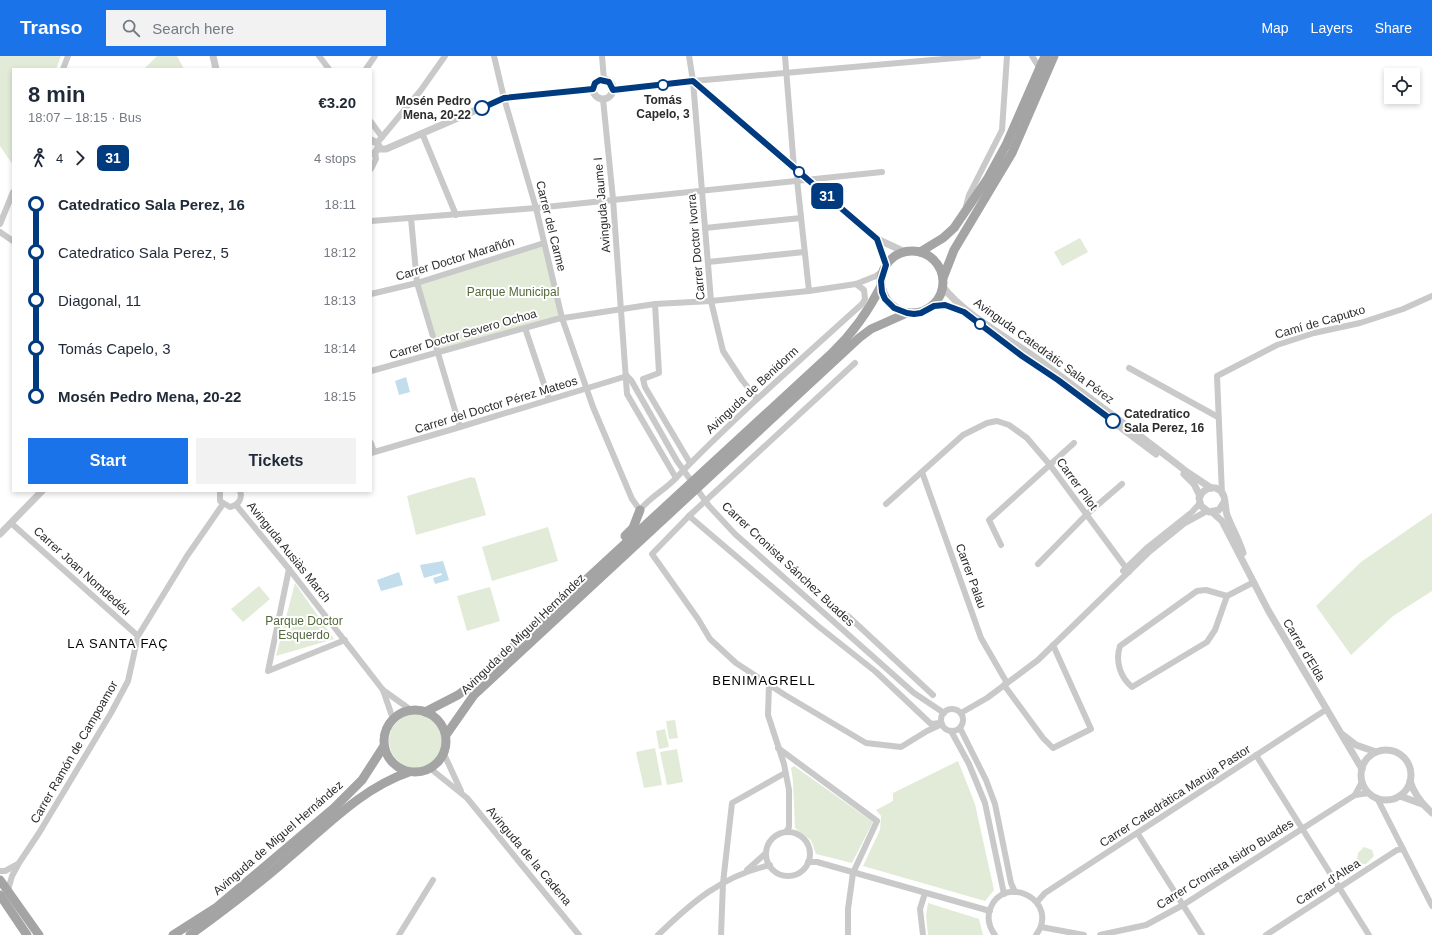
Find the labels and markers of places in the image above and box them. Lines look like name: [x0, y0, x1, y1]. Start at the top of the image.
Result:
marker: Tomás Capelo, 3: [657, 79, 669, 91]
place label: Tomás Capelo, 3: [636, 93, 690, 121]
place label: Mosén Pedro Mena, 20-22: [396, 94, 471, 122]
marker: Mosén Pedro Mena, 20-22: [474, 100, 490, 116]
unlabelled marker: [793, 166, 805, 178]
unlabelled marker: [974, 318, 986, 330]
place label: Catedratico Sala Perez, 16: [1124, 407, 1204, 435]
marker: Catedratico Sala Perez, 16: [1105, 413, 1121, 429]

